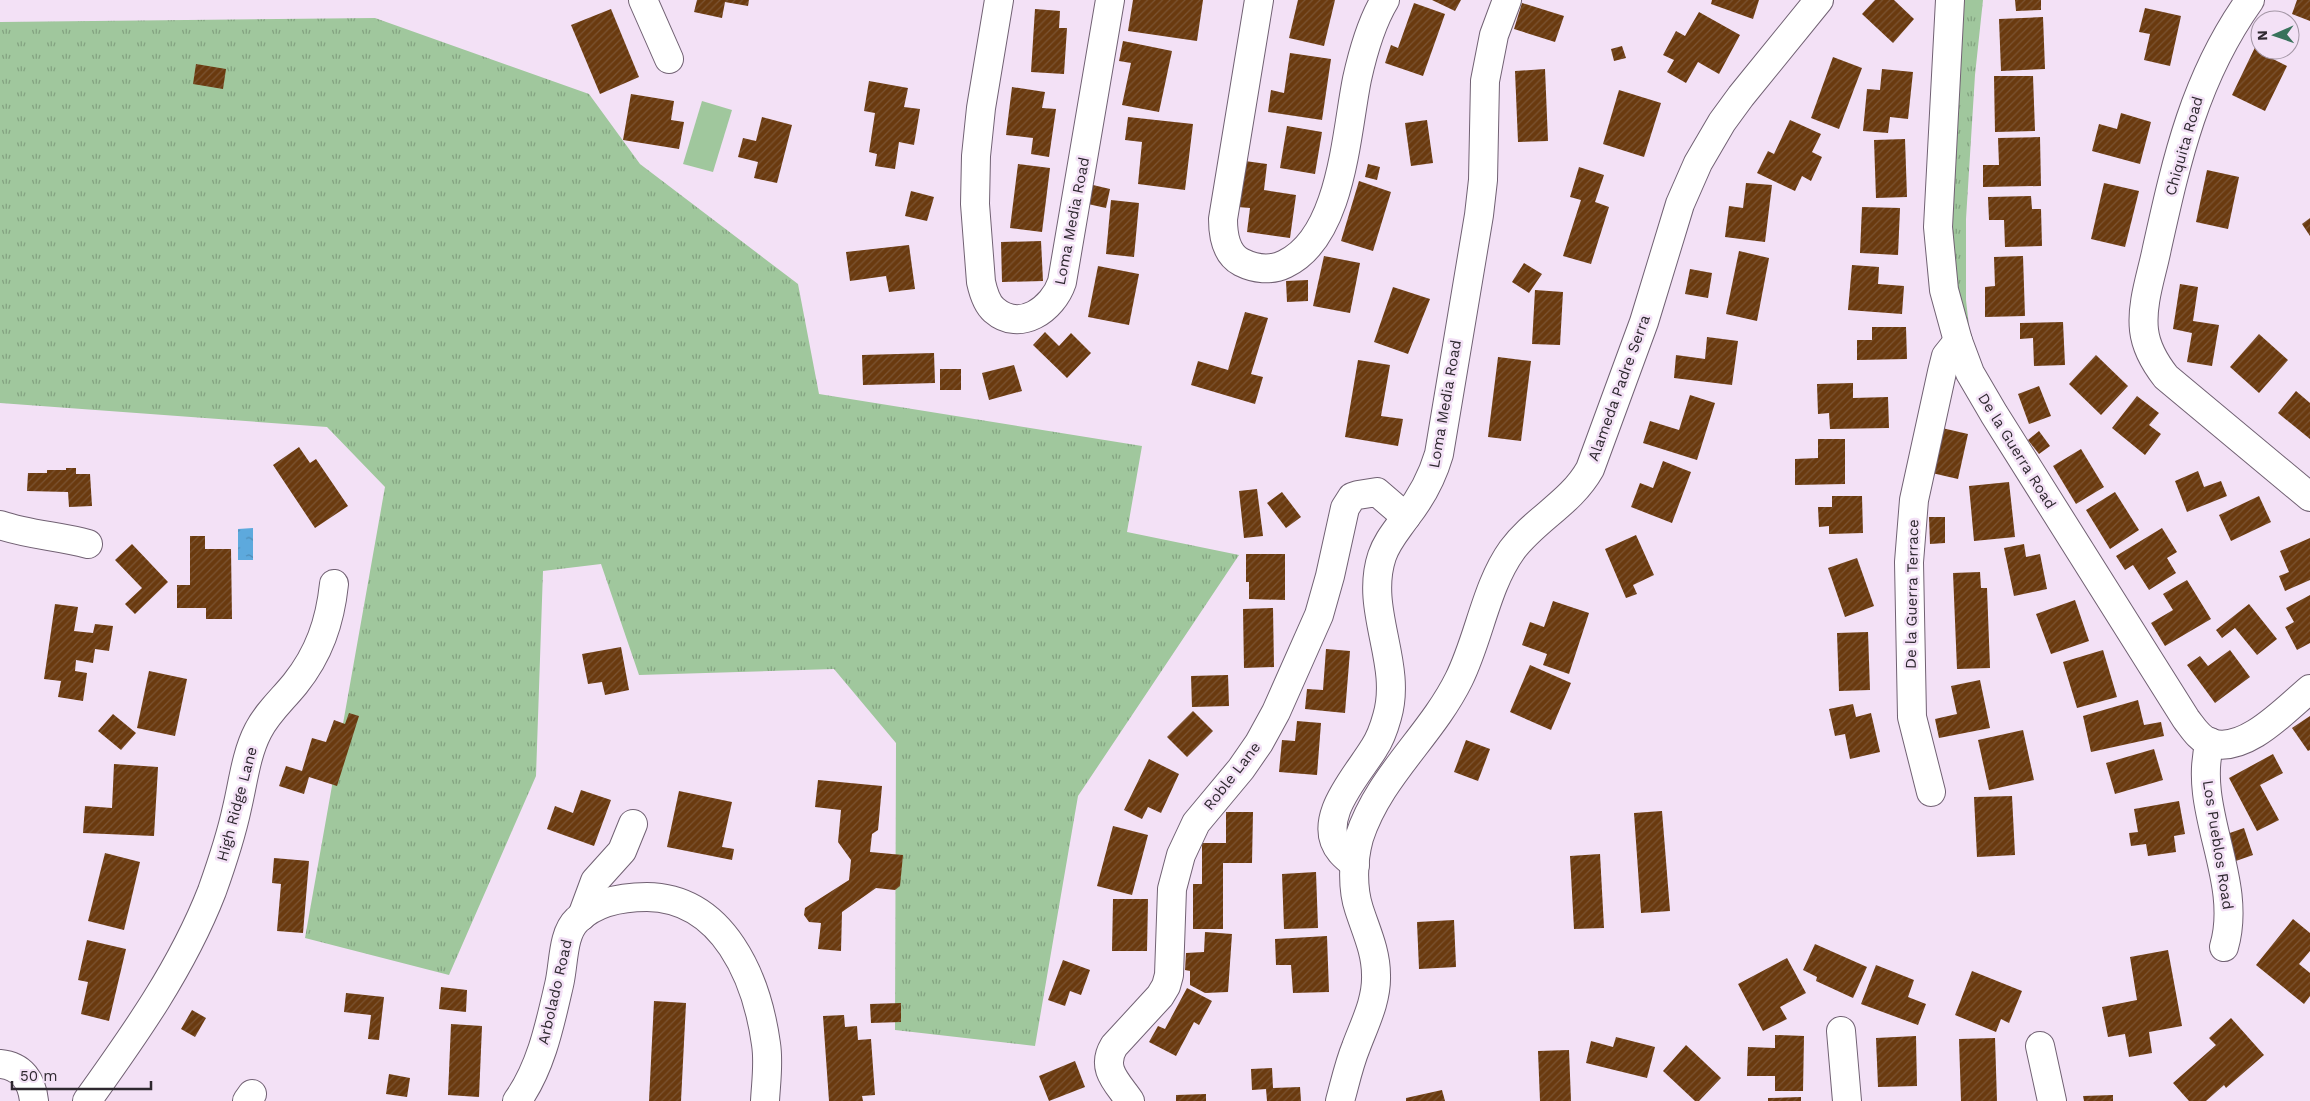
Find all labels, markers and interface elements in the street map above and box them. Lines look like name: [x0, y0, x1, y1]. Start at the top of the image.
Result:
north arrow: [2250, 10, 2300, 60]
text: N: [2254, 30, 2270, 41]
street label: Chiquita Road: [2161, 94, 2207, 198]
street label: Loma Media Road: [1051, 156, 1093, 286]
street label: Alameda Padre Serra: [1584, 312, 1654, 463]
street label: Loma Media Road: [1425, 338, 1465, 470]
street label: De la Guerra Road: [1974, 390, 2060, 512]
street label: De la Guerra Terrace: [1902, 519, 1922, 669]
street label: Roble Lane: [1200, 738, 1264, 814]
street label: High Ridge Lane: [213, 745, 261, 863]
street label: Los Pueblos Road: [2199, 779, 2237, 911]
street label: Arbolado Road: [534, 938, 576, 1046]
scale bar: [12, 1058, 151, 1090]
text: 50 m: [20, 1067, 57, 1085]

